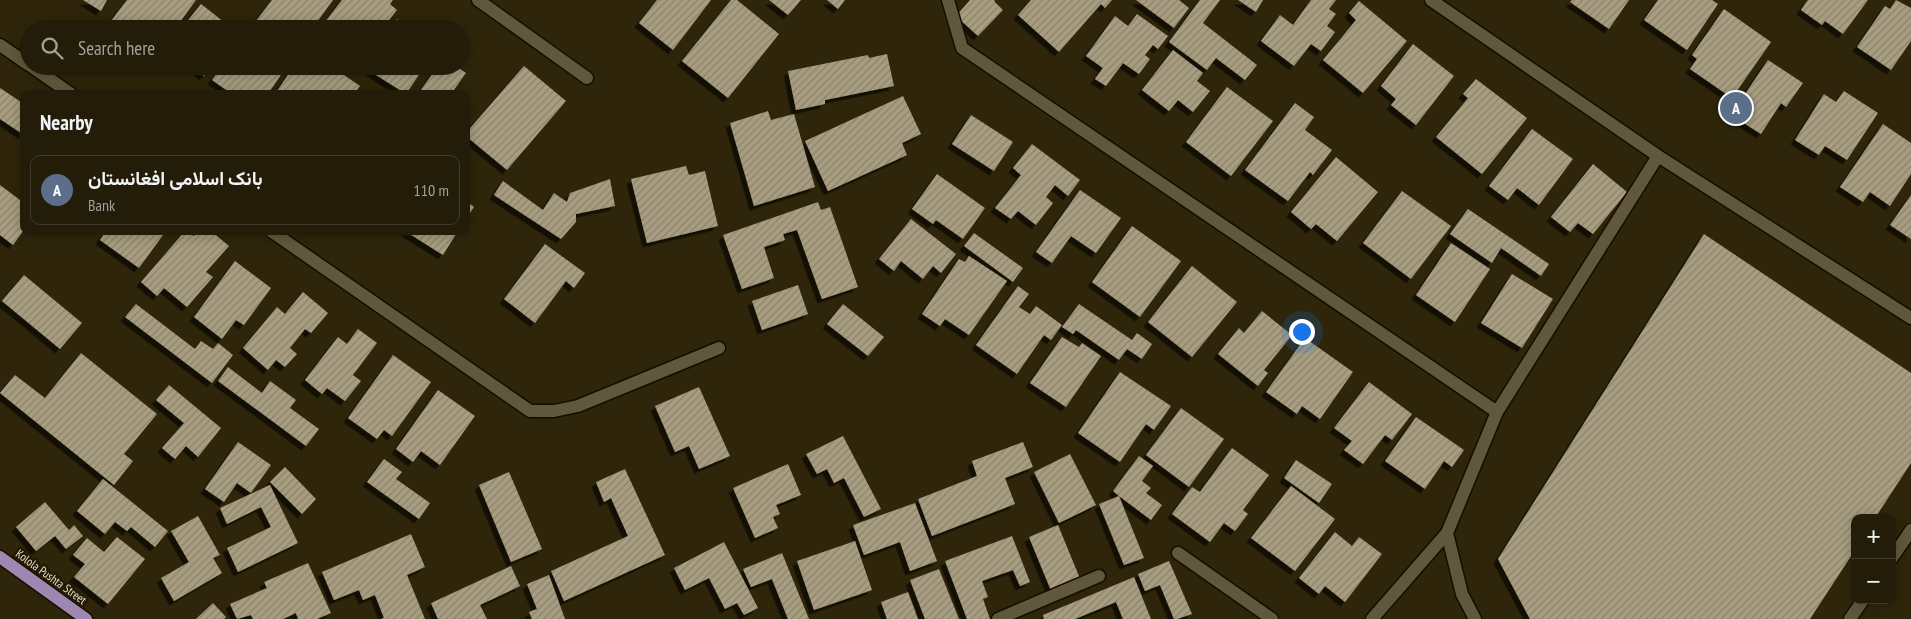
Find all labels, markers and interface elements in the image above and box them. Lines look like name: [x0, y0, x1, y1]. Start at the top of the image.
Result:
search box: [20, 20, 470, 75]
icon: search: [38, 34, 66, 62]
text: Search here: [78, 36, 155, 60]
pin: A: [1720, 89, 1752, 127]
text: Nearby: [40, 109, 93, 136]
text: بانک اسلامی افغانستان: [88, 166, 263, 190]
text: A: [53, 180, 61, 200]
text: 110 m: [414, 180, 449, 200]
text: Bank: [88, 195, 115, 215]
your location: [1289, 319, 1315, 345]
map controls: [1851, 514, 1896, 604]
button: +: [1851, 514, 1896, 559]
street label: Kolola Pushta Street: [13, 546, 90, 608]
button: −: [1851, 559, 1896, 604]

